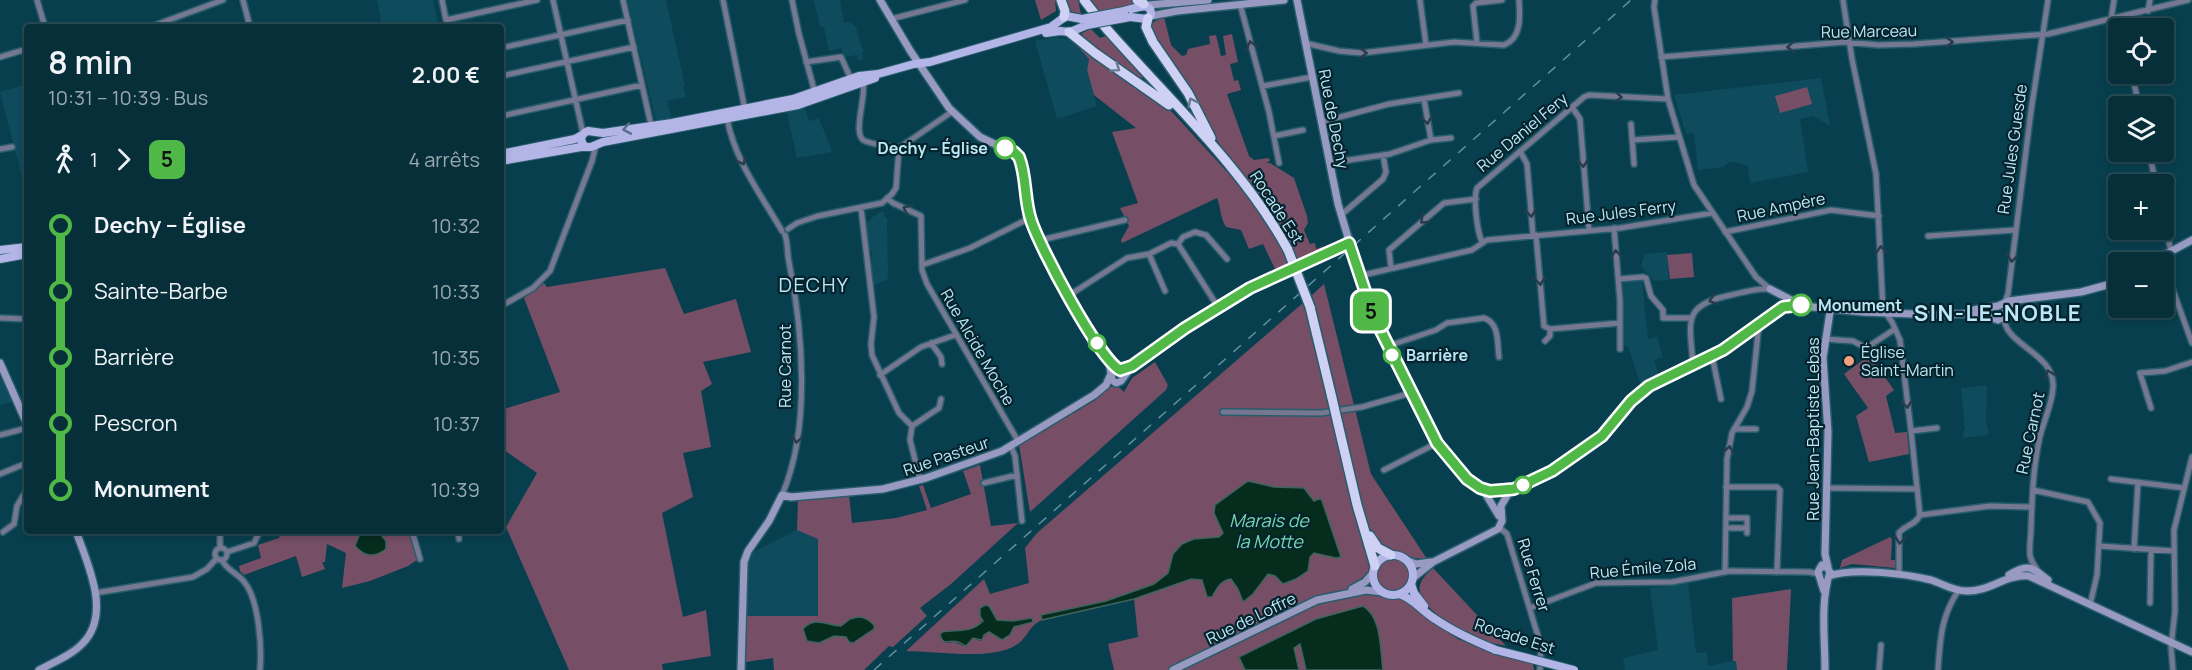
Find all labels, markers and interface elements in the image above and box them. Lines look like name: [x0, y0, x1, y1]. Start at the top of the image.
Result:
map controls: [2108, 18, 2174, 318]
button: locate: [2108, 18, 2174, 84]
street label: Rue Marceau: [1821, 19, 1917, 43]
one-way arrow: [1945, 36, 1954, 49]
text: 8 min: [48, 39, 133, 84]
one-way arrow: [1786, 40, 1795, 53]
one-way arrow: [1245, 41, 1258, 51]
one-way arrow: [1358, 47, 1367, 59]
text: 2.00 €: [412, 60, 480, 90]
one-way arrow: [1109, 60, 1120, 71]
street label: Rue de Dechy: [1314, 67, 1355, 171]
street label: Rue Jules Guesde: [1992, 83, 2032, 215]
text: 10:31 – 10:39 · Bus: [48, 84, 208, 111]
street label: Rue Daniel Fery: [1472, 87, 1573, 177]
one-way arrow: [1614, 90, 1623, 103]
button: layers: [2108, 96, 2174, 162]
one-way arrow: [1188, 98, 1199, 108]
one-way arrow: [1421, 115, 1433, 124]
one-way arrow: [622, 122, 632, 135]
place label: Dechy – Église: [877, 137, 988, 159]
marker: Dechy – Église: [994, 137, 1016, 159]
icon: walk: [48, 143, 81, 176]
icon: forward: [107, 143, 140, 176]
text: 5: [161, 145, 173, 173]
text: 1: [90, 146, 98, 173]
text: 4 arrêts: [408, 146, 480, 173]
one-way arrow: [735, 155, 746, 166]
one-way arrow: [1577, 158, 1590, 167]
street label: Rocade Est: [1245, 166, 1309, 248]
button: +: [2108, 174, 2174, 240]
street label: Rue Ampère: [1735, 187, 1827, 227]
street label: Rue Jules Ferry: [1565, 194, 1678, 230]
one-way arrow: [902, 205, 913, 217]
one-way arrow: [1524, 209, 1537, 218]
text: Dechy – Église: [94, 210, 246, 240]
text: 10:32: [432, 212, 480, 239]
one-way arrow: [1420, 213, 1431, 224]
one-way arrow: [1875, 246, 1888, 255]
one-way arrow: [1610, 250, 1623, 259]
button: −: [2108, 252, 2174, 318]
one-way arrow: [2006, 254, 2019, 263]
district label: DECHY: [779, 271, 849, 298]
text: Sainte-Barbe: [94, 276, 228, 306]
one-way arrow: [1533, 276, 1546, 285]
text: 10:33: [432, 278, 480, 305]
street label: Rue Alcide Moche: [936, 285, 1020, 409]
line badge: 5: [1352, 292, 1390, 330]
one-way arrow: [1709, 293, 1719, 305]
marker: Monument: [1790, 294, 1812, 316]
place label: Monument: [1818, 294, 1902, 316]
text: 5: [1365, 297, 1377, 325]
district label: SIN-LE-NOBLE: [1914, 298, 2082, 328]
street label: Rue Carnot: [774, 324, 796, 408]
unlabelled marker: [1088, 334, 1106, 352]
street label: Rue Jean-Baptiste Lebas: [1802, 337, 1824, 521]
place label: Église Saint-Martin: [1861, 341, 1954, 381]
text: Barrière: [94, 342, 174, 372]
text: 10:35: [431, 344, 480, 371]
place label: Barrière: [1406, 344, 1468, 366]
marker: Barrière: [1383, 346, 1401, 364]
marker: Église Saint-Martin: [1842, 354, 1856, 368]
one-way arrow: [2044, 370, 2057, 380]
street label: Rue Carnot: [2011, 390, 2049, 476]
one-way arrow: [1901, 400, 1913, 409]
text: Pescron: [94, 408, 178, 438]
text: 10:37: [433, 410, 480, 437]
street label: Rue Pasteur: [900, 431, 992, 481]
one-way arrow: [792, 434, 804, 444]
one-way arrow: [1722, 446, 1734, 455]
text: Monument: [94, 474, 210, 504]
text: 10:39: [431, 476, 480, 503]
unlabelled marker: [1514, 476, 1532, 494]
water label: Marais de la Motte: [1229, 508, 1310, 553]
one-way arrow: [1895, 535, 1907, 545]
street label: Rue Ferrer: [1512, 536, 1556, 615]
street label: Rue Émile Zola: [1589, 552, 1697, 584]
street label: Rue de Loffre: [1202, 587, 1300, 649]
street label: Rocade Est: [1472, 613, 1558, 659]

